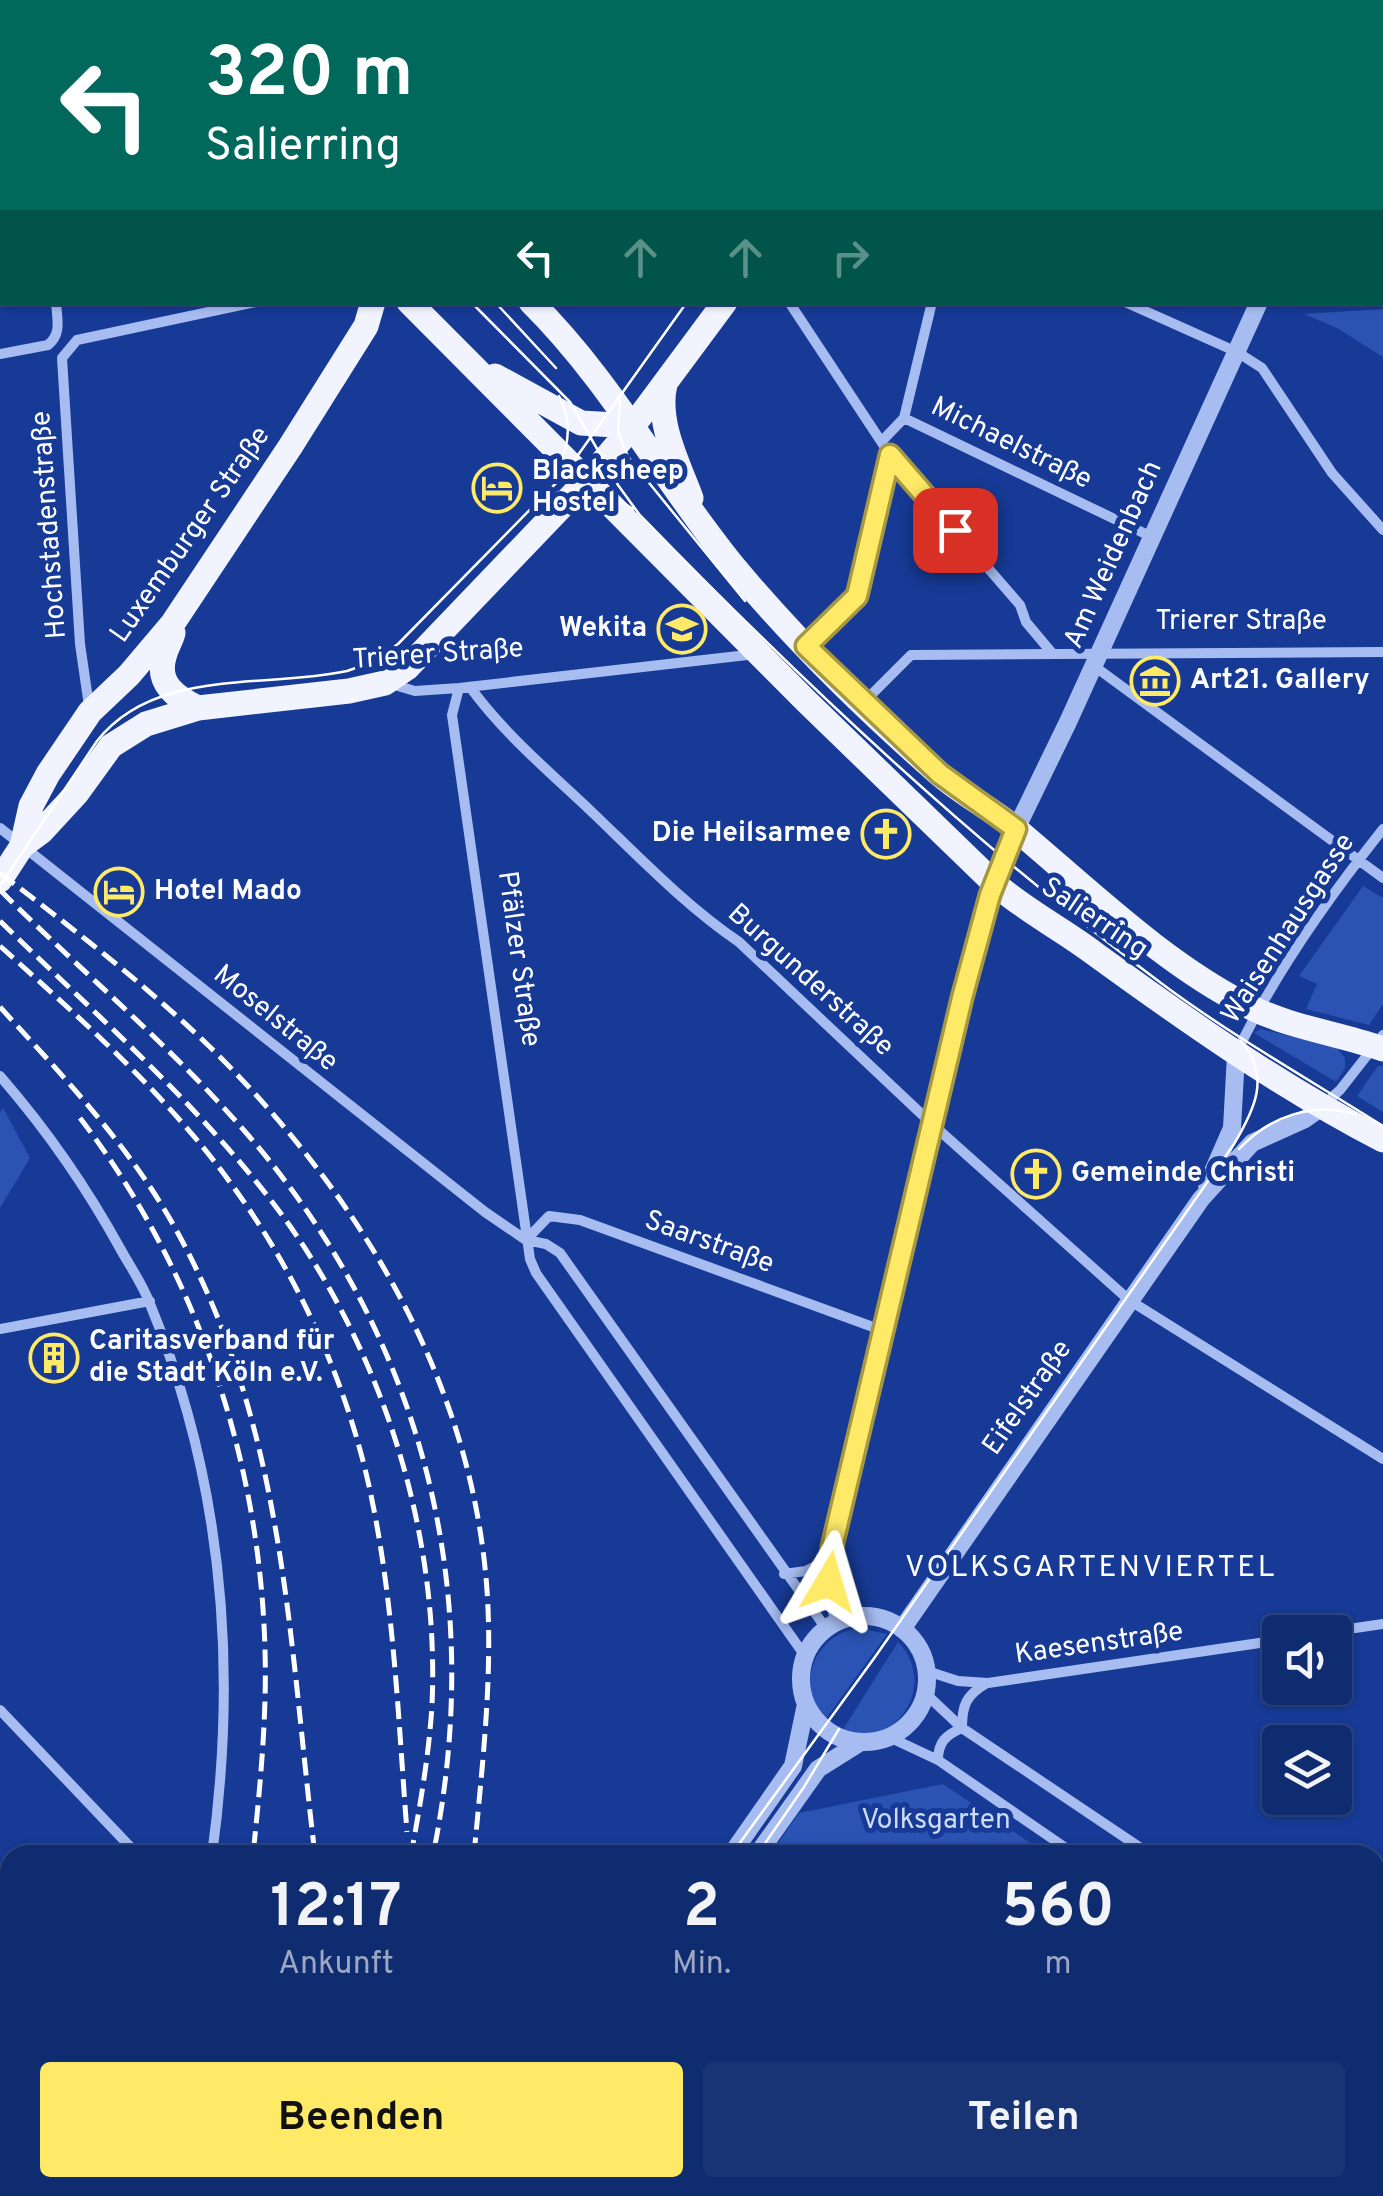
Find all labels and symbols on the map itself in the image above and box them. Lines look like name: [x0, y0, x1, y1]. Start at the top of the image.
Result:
street label: Michaelstraße: [924, 389, 1098, 499]
street label: Hochstadenstraße: [24, 410, 76, 640]
street label: Luxemburger Straße: [103, 420, 279, 650]
place label: Blacksheep Hostel: [532, 454, 684, 522]
street label: Am Weidenbach: [1057, 456, 1171, 654]
hotel icon: Blacksheep Hostel: [471, 462, 523, 514]
pin: [913, 488, 998, 573]
school or university icon: Wekita: [656, 603, 708, 655]
street label: Trierer Straße: [1155, 604, 1327, 640]
place label: Wekita: [559, 611, 647, 647]
street label: Trierer Straße: [351, 631, 525, 679]
museum icon: Art21. Gallery: [1129, 655, 1181, 707]
place label: Art21. Gallery: [1190, 663, 1370, 699]
church icon: Die Heilsarmee: [860, 808, 912, 860]
place label: Die Heilsarmee: [652, 816, 851, 852]
street label: Waisenhausgasse: [1214, 827, 1364, 1031]
hotel icon: Hotel Mado: [93, 866, 145, 918]
street label: Pfälzer Straße: [488, 869, 548, 1049]
street label: Salierring: [1033, 870, 1155, 968]
place label: Hotel Mado: [154, 874, 302, 910]
street label: Burgunderstraße: [719, 897, 901, 1065]
street label: Moselstraße: [205, 957, 345, 1081]
church icon: Gemeinde Christi: [1010, 1148, 1062, 1200]
place label: Gemeinde Christi: [1071, 1156, 1295, 1192]
street label: Saarstraße: [639, 1203, 779, 1283]
place label: Caritasverband für die Stadt Köln e.V.: [89, 1324, 335, 1392]
building icon: Caritasverband für die Stadt Köln e.V.: [28, 1332, 80, 1384]
street label: Eifelstraße: [975, 1333, 1081, 1463]
position arrow: [777, 1530, 881, 1634]
district label: VOLKSGARTENVIERTEL: [905, 1550, 1277, 1587]
street label: Kaesenstraße: [1012, 1614, 1186, 1674]
park label: Volksgarten: [861, 1803, 1011, 1839]

